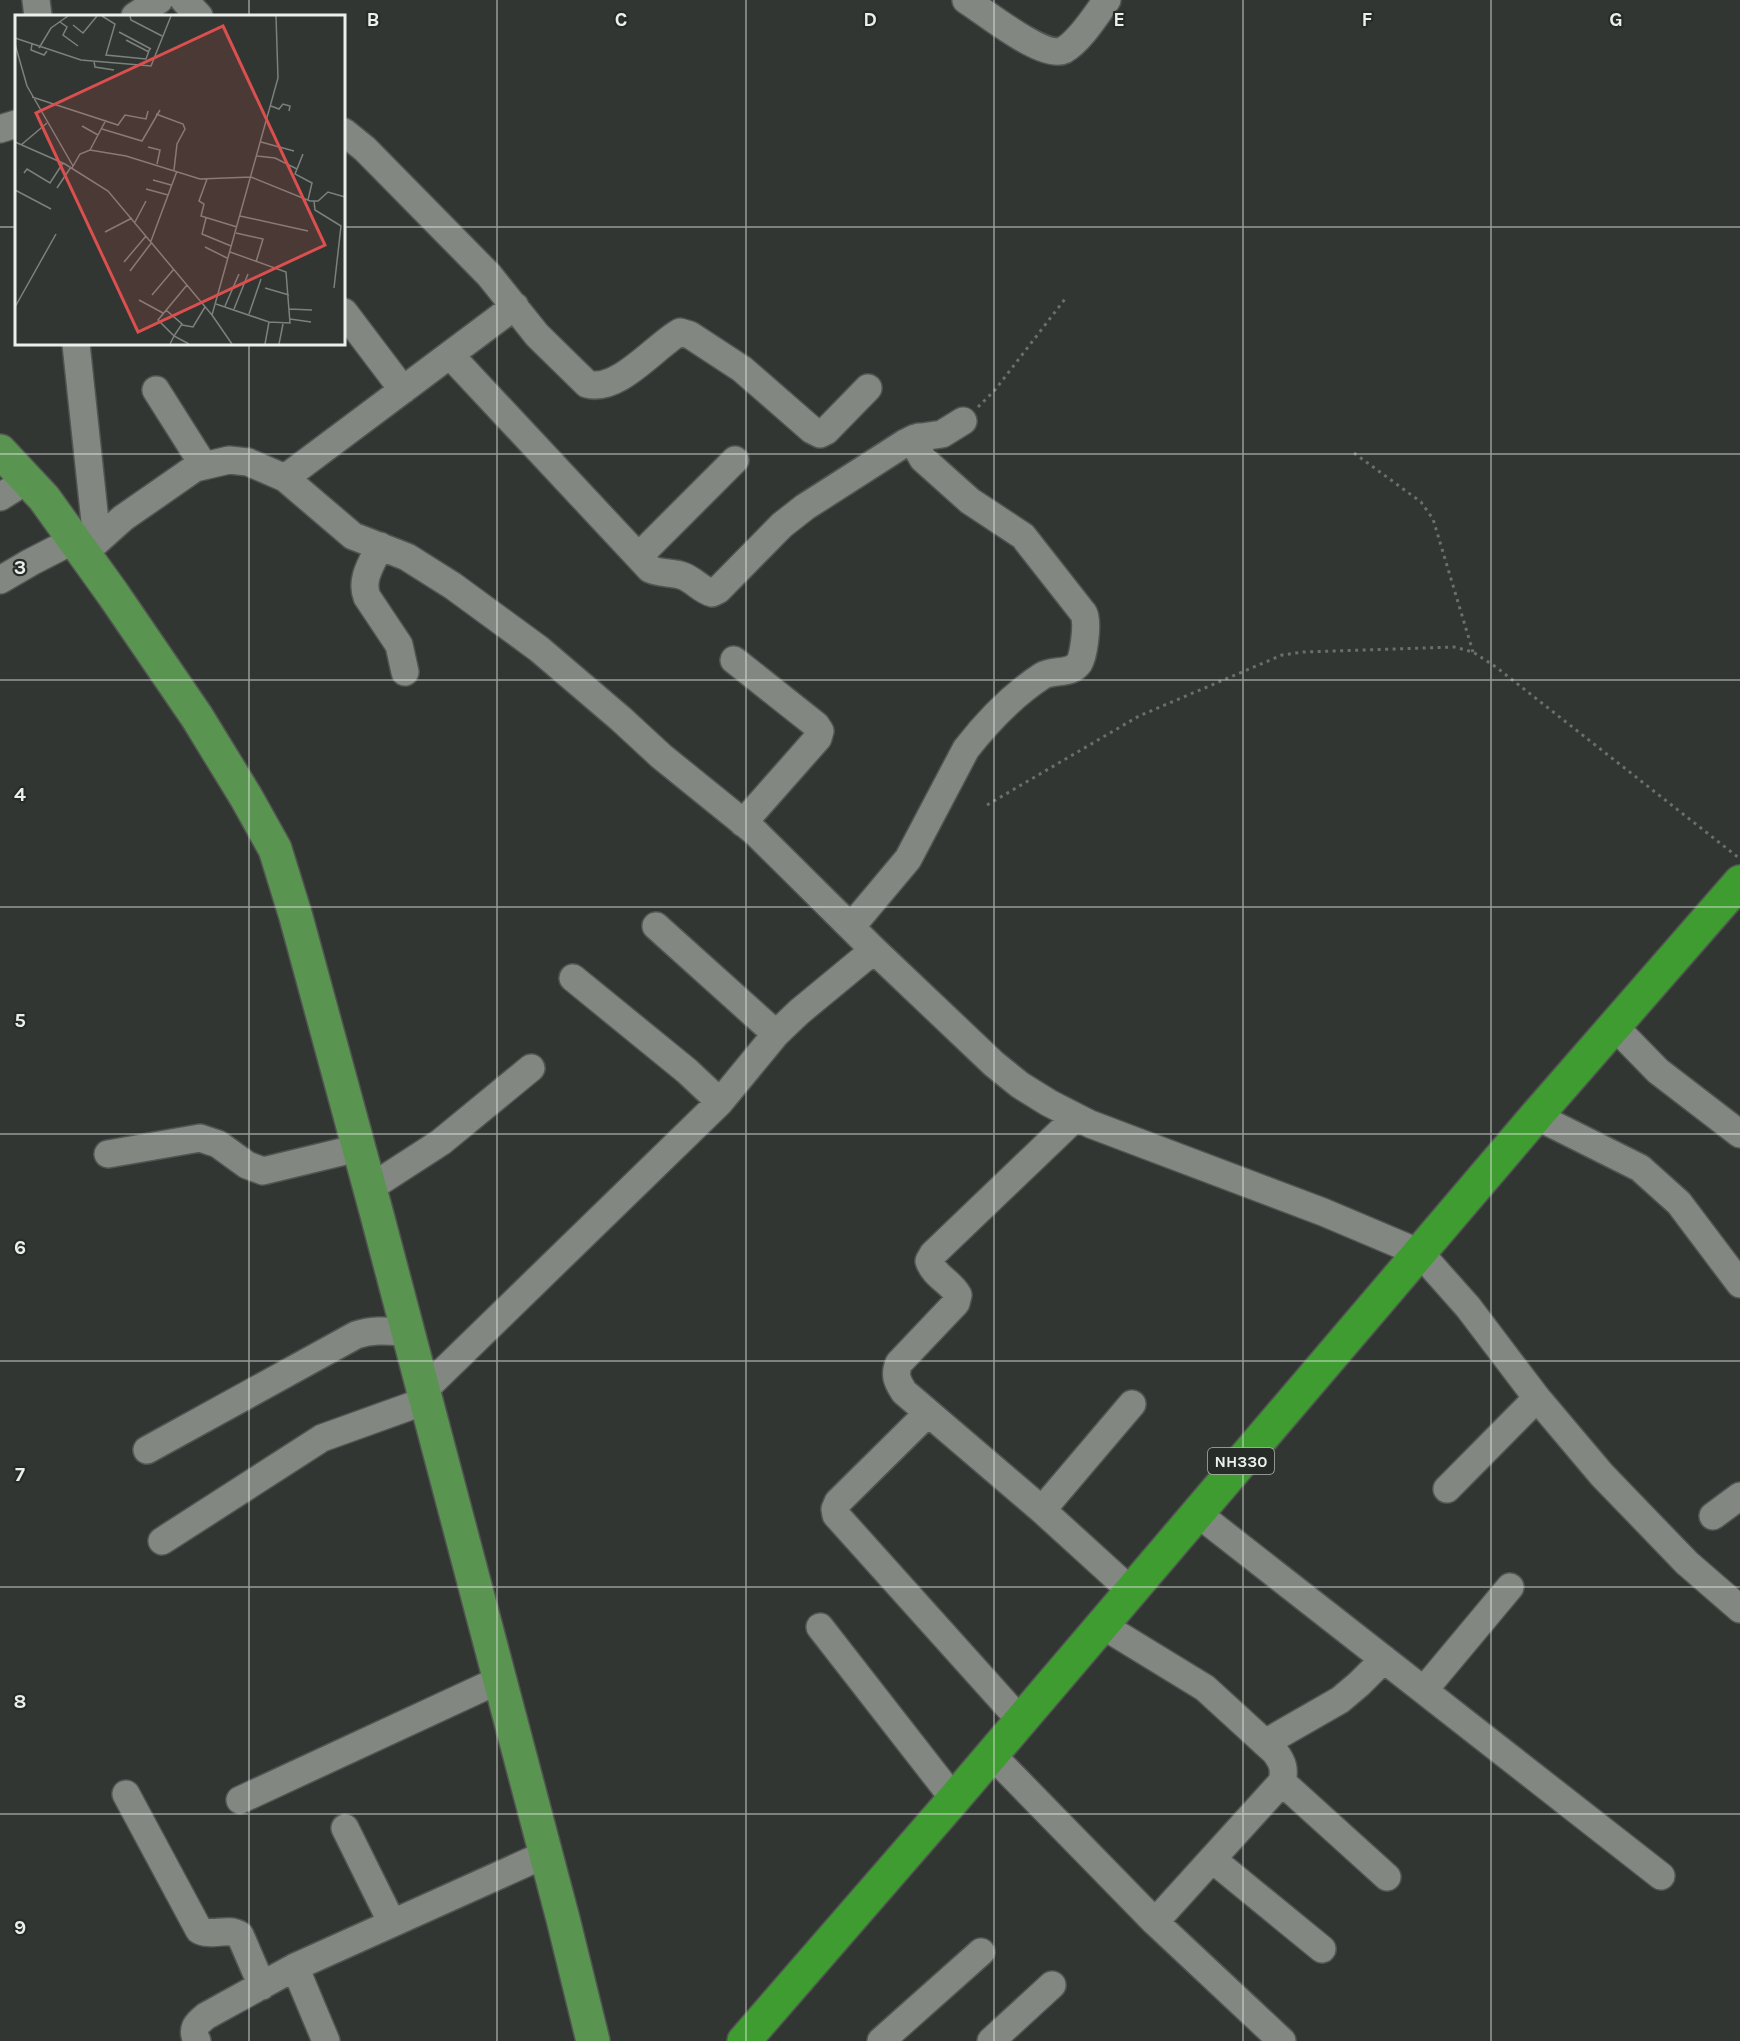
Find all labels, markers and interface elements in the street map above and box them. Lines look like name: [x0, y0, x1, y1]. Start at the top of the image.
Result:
text: B: [367, 8, 379, 31]
text: C: [615, 8, 627, 31]
text: D: [863, 8, 877, 31]
text: E: [1113, 8, 1125, 31]
text: F: [1362, 8, 1373, 31]
text: G: [1609, 8, 1623, 31]
inset map: [15, 15, 345, 345]
text: 3: [14, 556, 26, 579]
text: 4: [14, 783, 26, 806]
text: 5: [14, 1009, 26, 1032]
text: 6: [14, 1236, 26, 1259]
road number: NH330: [1208, 1448, 1274, 1474]
text: 7: [15, 1463, 25, 1486]
text: 8: [14, 1690, 26, 1713]
text: 9: [14, 1916, 26, 1939]

